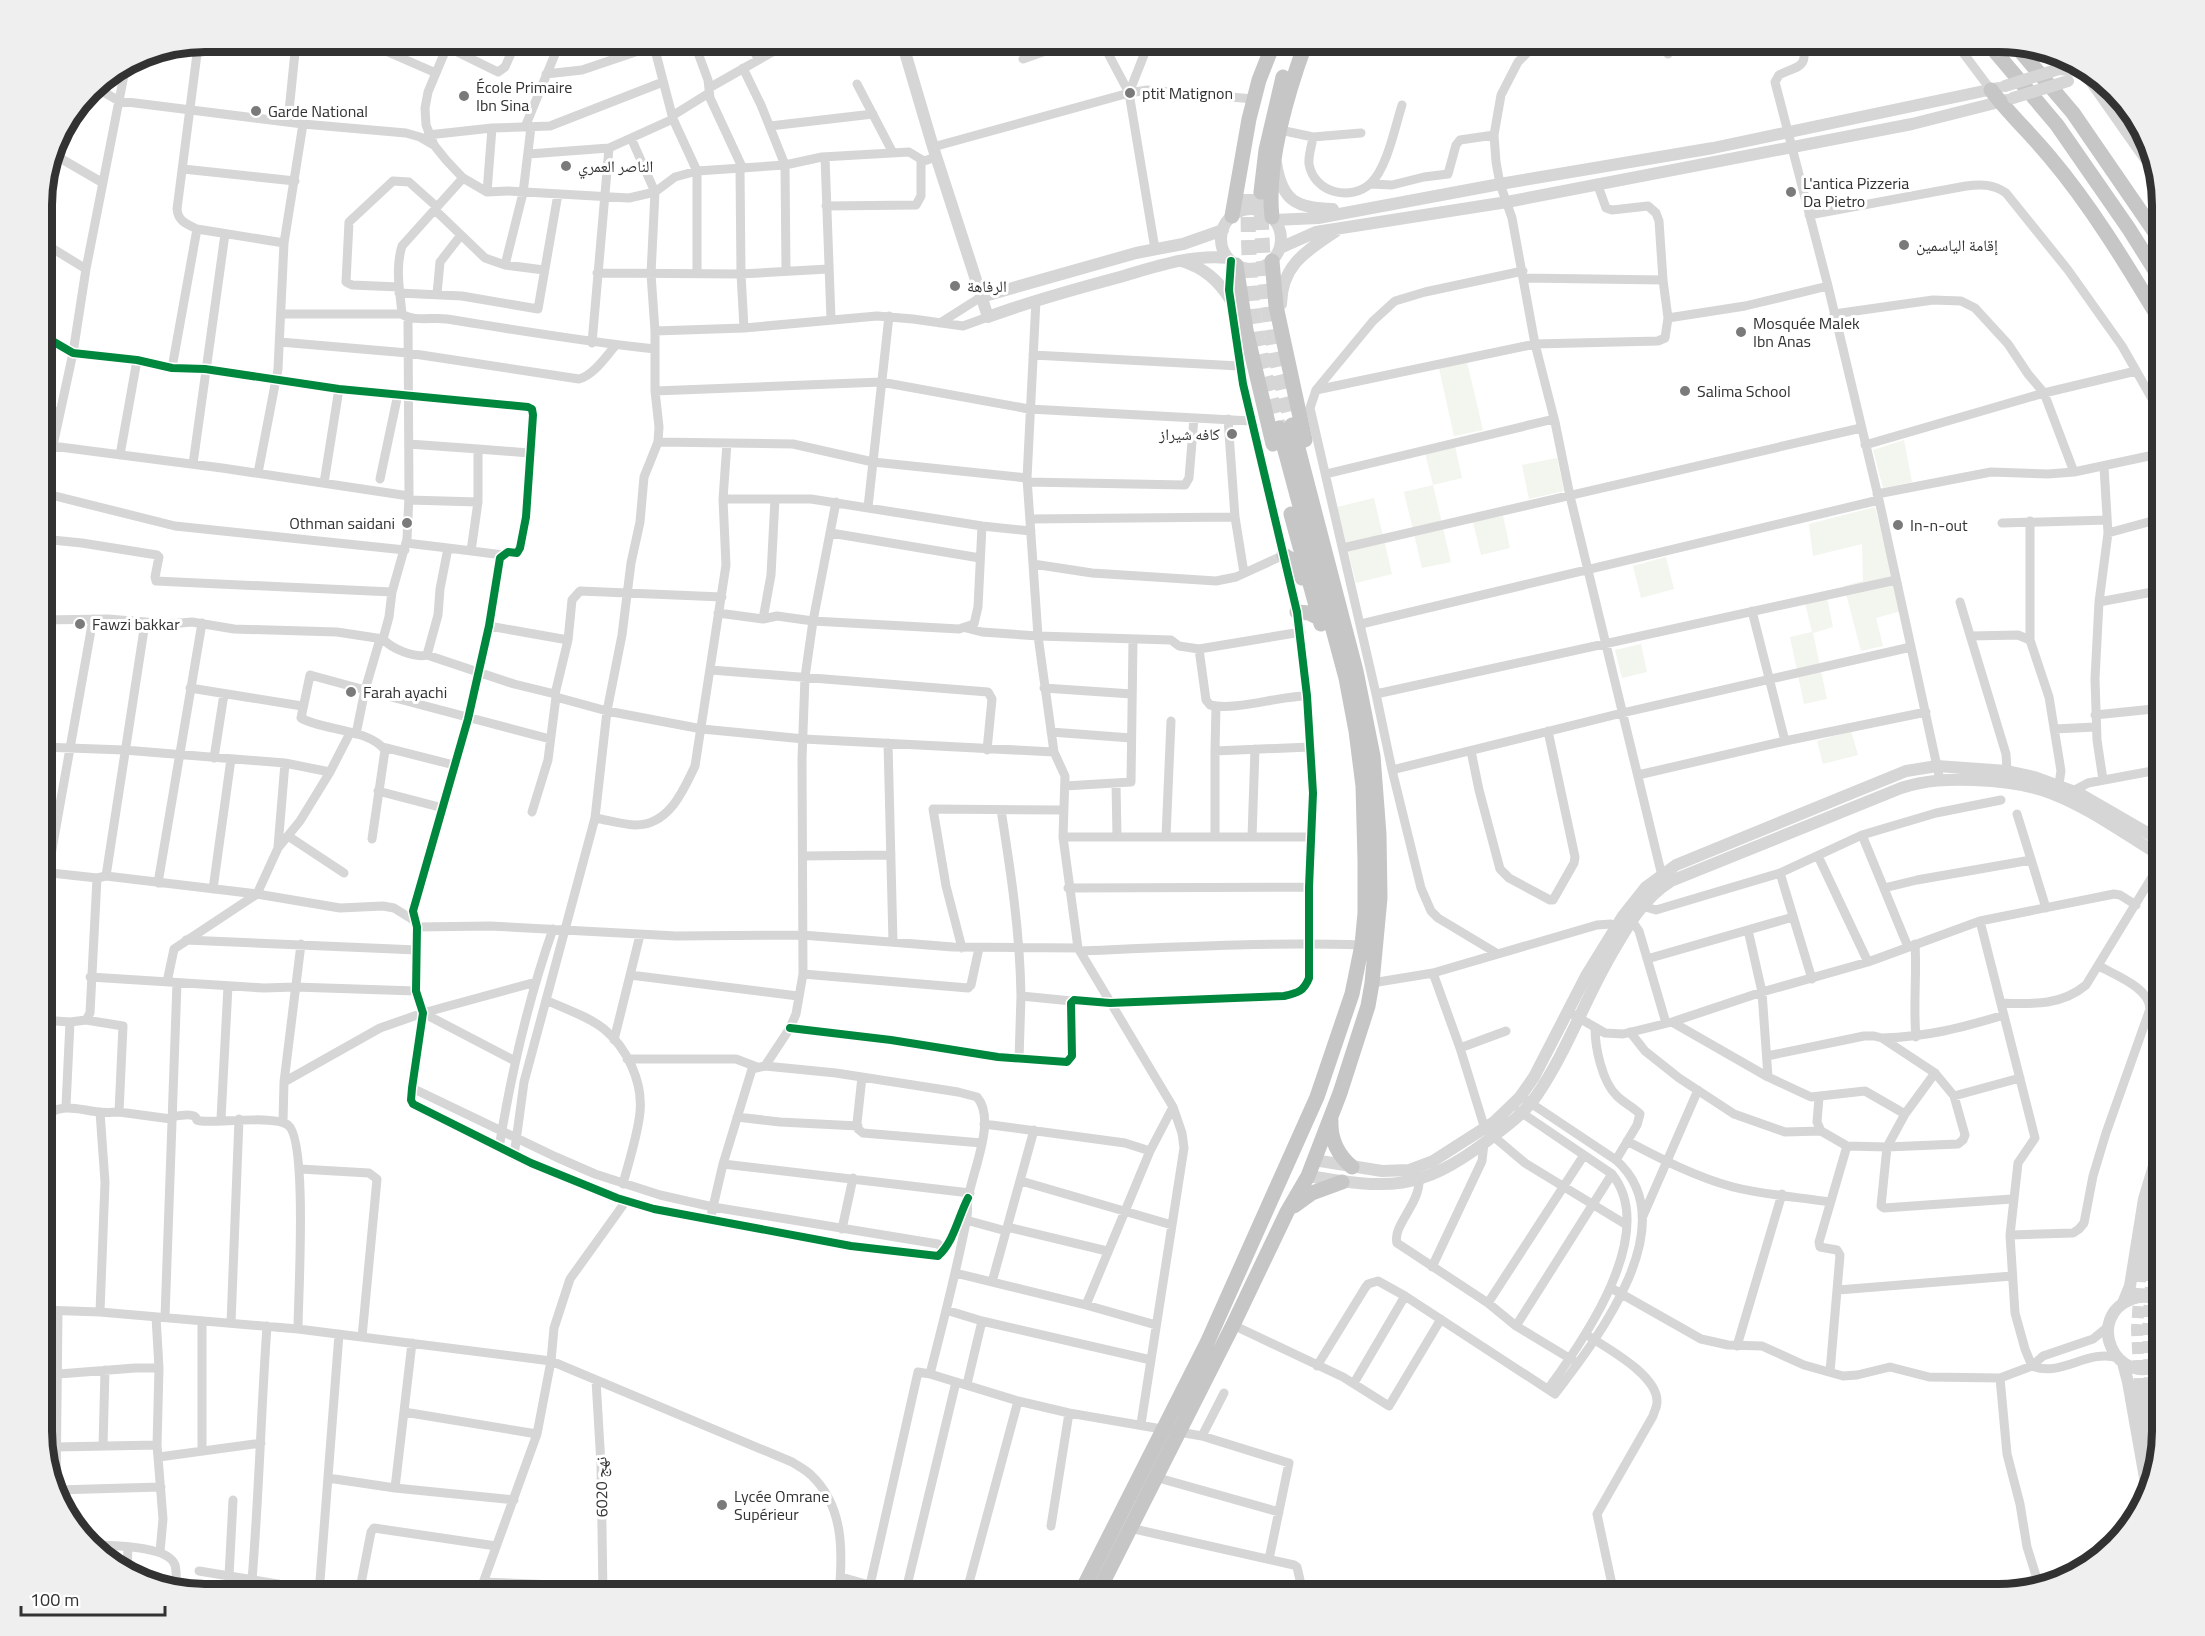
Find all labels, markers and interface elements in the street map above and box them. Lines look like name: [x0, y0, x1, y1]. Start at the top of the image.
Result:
place label: École Primaire Ibn Sina: [476, 75, 572, 117]
place label: ptit Matignon: [1142, 81, 1233, 105]
marker: ptit Matignon: [1123, 86, 1137, 100]
marker: École Primaire Ibn Sina: [457, 89, 471, 103]
place label: Garde National: [268, 99, 368, 123]
marker: Garde National: [249, 104, 263, 118]
place label: الناصر العمري: [578, 154, 653, 179]
marker: الناصر العمري: [559, 159, 573, 173]
place label: L'antica Pizzeria Da Pietro: [1803, 171, 1909, 213]
marker: L'antica Pizzeria Da Pietro: [1784, 185, 1798, 199]
place label: إقامة الياسمين: [1916, 233, 1998, 257]
marker: إقامة الياسمين: [1897, 238, 1911, 252]
place label: الرفاهة: [967, 274, 1007, 298]
marker: الرفاهة: [948, 279, 962, 293]
place label: Mosquée Malek Ibn Anas: [1753, 311, 1860, 353]
marker: Mosquée Malek Ibn Anas: [1734, 325, 1748, 339]
place label: Salima School: [1697, 379, 1791, 403]
marker: Salima School: [1678, 384, 1692, 398]
place label: کافه شيراز: [1158, 422, 1220, 446]
marker: کافه شيراز: [1225, 427, 1239, 441]
place label: Othman saidani: [289, 511, 395, 535]
place label: In-n-out: [1910, 513, 1968, 537]
marker: Othman saidani: [400, 516, 414, 530]
marker: In-n-out: [1891, 518, 1905, 532]
place label: Fawzi bakkar: [92, 612, 180, 636]
marker: Fawzi bakkar: [73, 617, 87, 631]
place label: Farah ayachi: [363, 680, 447, 704]
marker: Farah ayachi: [344, 685, 358, 699]
street label: نهج 6020: [588, 1457, 614, 1517]
place label: Lycée Omrane Supérieur: [734, 1484, 829, 1526]
marker: Lycée Omrane Supérieur: [715, 1498, 729, 1512]
scale bar: [21, 1579, 165, 1617]
text: 100 m: [30, 1586, 79, 1613]

